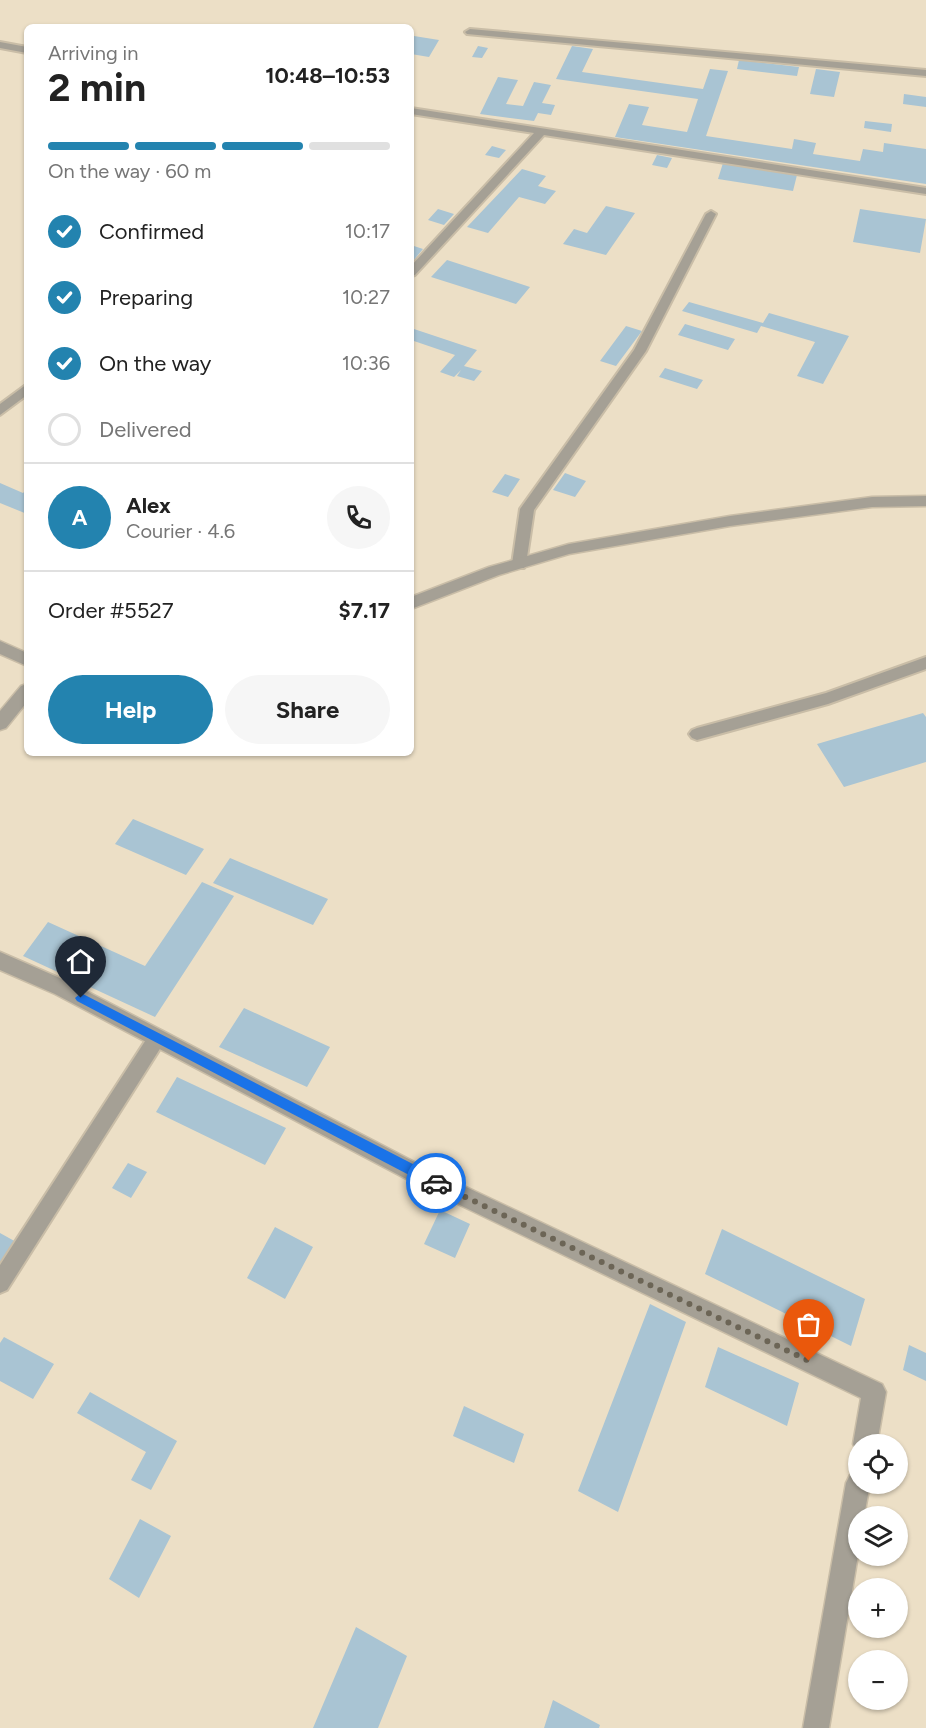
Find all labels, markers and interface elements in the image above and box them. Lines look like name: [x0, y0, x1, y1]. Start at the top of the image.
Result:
text: Arriving in: [48, 41, 138, 65]
text: 10:48–10:53: [265, 62, 390, 89]
text: 2 min: [48, 64, 146, 111]
text: On the way · 60 m: [48, 159, 211, 183]
icon: check: [48, 215, 81, 248]
text: Confirmed: [99, 218, 204, 245]
text: 10:17: [345, 219, 390, 243]
icon: check: [48, 281, 81, 314]
text: Preparing: [99, 284, 193, 311]
text: 10:27: [342, 285, 390, 309]
icon: check: [48, 347, 81, 380]
text: On the way: [99, 350, 211, 377]
text: 10:36: [342, 351, 390, 375]
text: Delivered: [99, 416, 192, 443]
button: phone: [327, 486, 390, 549]
text: Alex: [126, 492, 171, 519]
text: A: [72, 504, 87, 531]
text: Courier · 4.6: [126, 519, 235, 543]
text: Order #5527: [48, 597, 174, 624]
text: $7.17: [339, 597, 390, 624]
button: Help: [48, 675, 213, 744]
button: Share: [225, 675, 390, 744]
pin: [55, 936, 106, 998]
icon: home: [64, 945, 97, 978]
courier: [406, 1153, 466, 1213]
icon: car: [420, 1167, 453, 1200]
pin: [783, 1299, 834, 1361]
icon: bag: [792, 1308, 825, 1341]
map controls: [848, 1434, 908, 1710]
button: locate: [848, 1434, 908, 1494]
button: layers: [848, 1506, 908, 1566]
button: +: [848, 1578, 908, 1638]
button: −: [848, 1650, 908, 1710]

